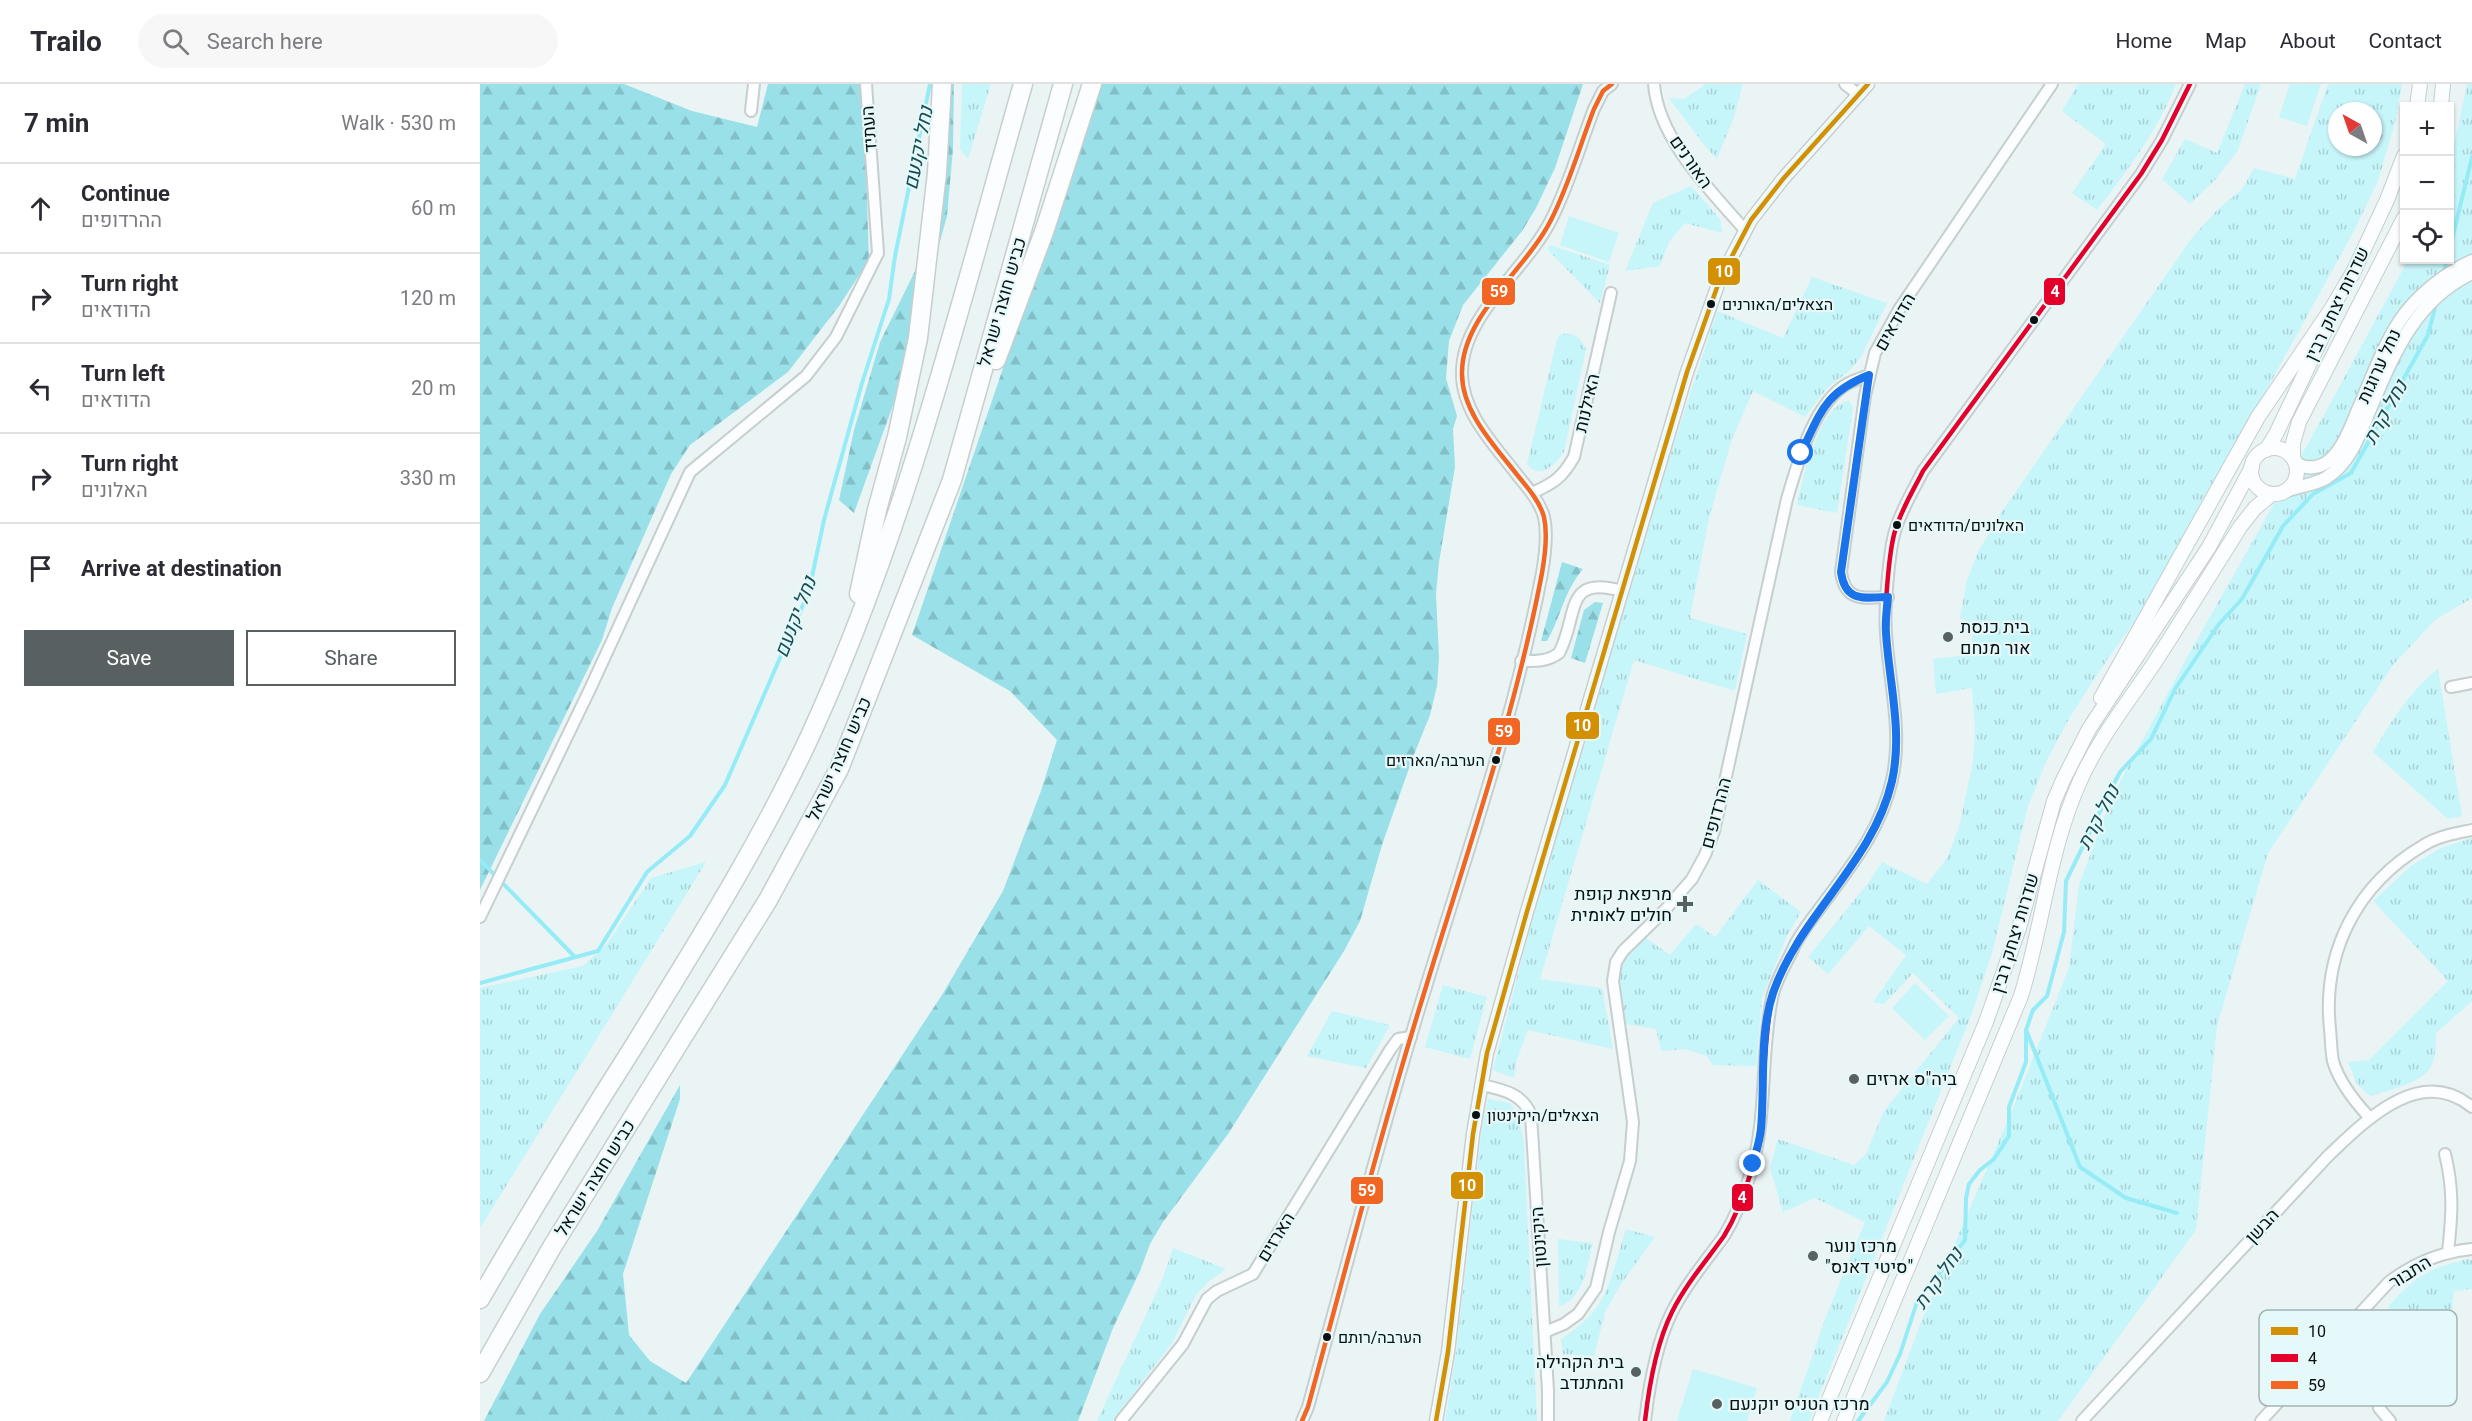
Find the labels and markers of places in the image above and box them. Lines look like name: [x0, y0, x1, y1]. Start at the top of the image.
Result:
place label: הצאלים/האורנים: [1722, 295, 1833, 314]
marker: הצאלים/האורנים: [1705, 298, 1717, 310]
unlabelled marker: [2028, 314, 2040, 326]
place label: האלונים/הדודאים: [1908, 516, 2024, 535]
marker: האלונים/הדודאים: [1891, 519, 1903, 531]
place label: בית כנסת אור מנחם: [1960, 616, 2030, 658]
marker: בית כנסת אור מנחם: [1941, 630, 1955, 644]
place label: הערבה/הארזים: [1386, 751, 1485, 770]
marker: הערבה/הארזים: [1490, 754, 1502, 766]
place label: מרפאת קופת חולים לאומית: [1571, 883, 1672, 925]
marker: מרפאת קופת חולים לאומית: [1676, 895, 1694, 913]
place label: ביה"ס ארזים: [1866, 1068, 1957, 1089]
marker: ביה"ס ארזים: [1847, 1072, 1861, 1086]
place label: הצאלים/היקינטון: [1487, 1106, 1599, 1125]
marker: הצאלים/היקינטון: [1470, 1109, 1482, 1121]
place label: מרכז נוער "סיטי דאנס": [1825, 1235, 1913, 1277]
marker: מרכז נוער "סיטי דאנס": [1806, 1249, 1820, 1263]
place label: הערבה/רותם: [1338, 1328, 1422, 1347]
marker: הערבה/רותם: [1321, 1331, 1333, 1343]
place label: בית הקהילה והמתנדב: [1536, 1351, 1625, 1393]
marker: בית הקהילה והמתנדב: [1629, 1365, 1643, 1379]
place label: מרכז הטניס יוקנעם: [1729, 1393, 1870, 1414]
marker: מרכז הטניס יוקנעם: [1710, 1397, 1724, 1411]

